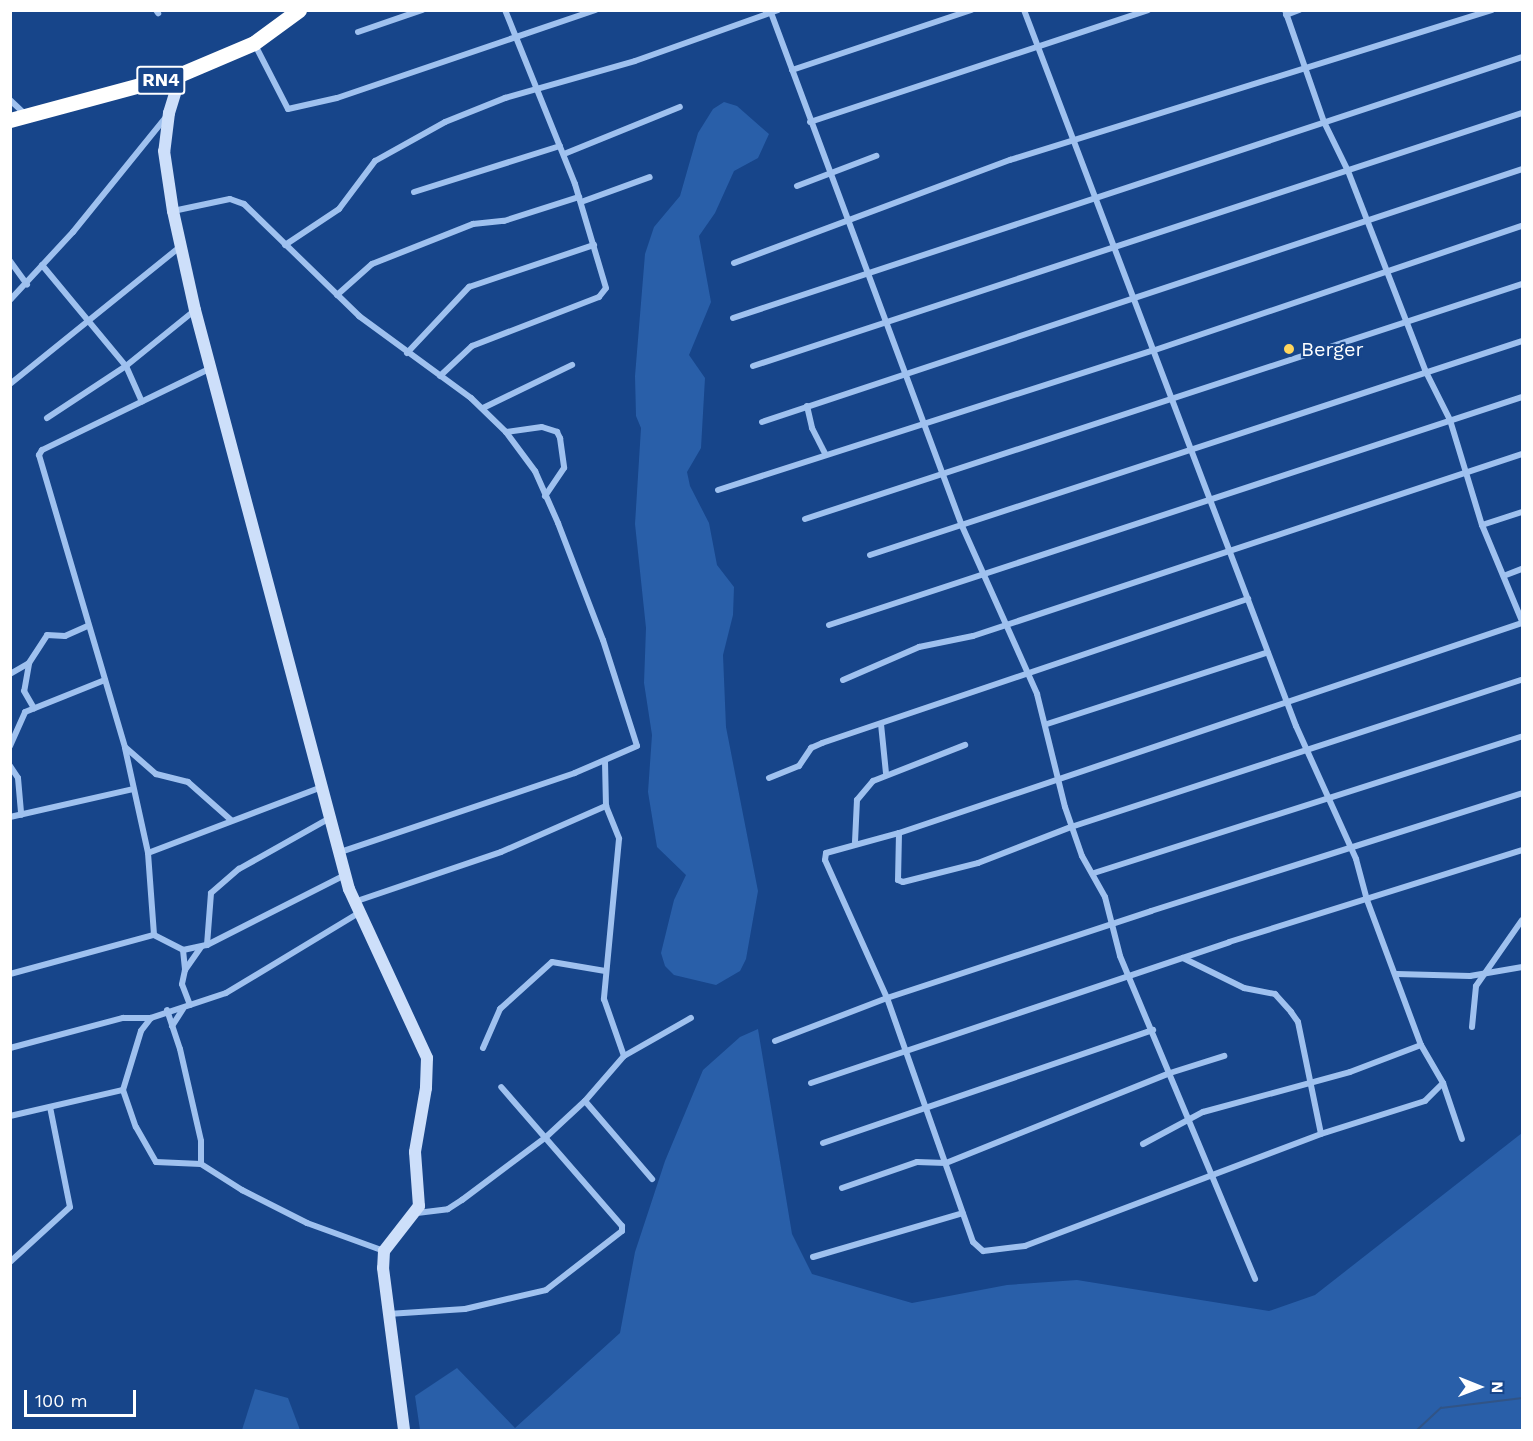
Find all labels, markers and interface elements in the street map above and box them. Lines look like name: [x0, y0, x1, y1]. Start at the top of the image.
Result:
road number: RN4: [136, 65, 186, 95]
place label: Berger: [1301, 337, 1364, 361]
marker: Berger: [1282, 342, 1296, 356]
north arrow: [1449, 1357, 1509, 1417]
scale bar: [27, 1378, 140, 1416]
text: N: [1488, 1381, 1507, 1393]
text: 100 m: [35, 1390, 88, 1411]

